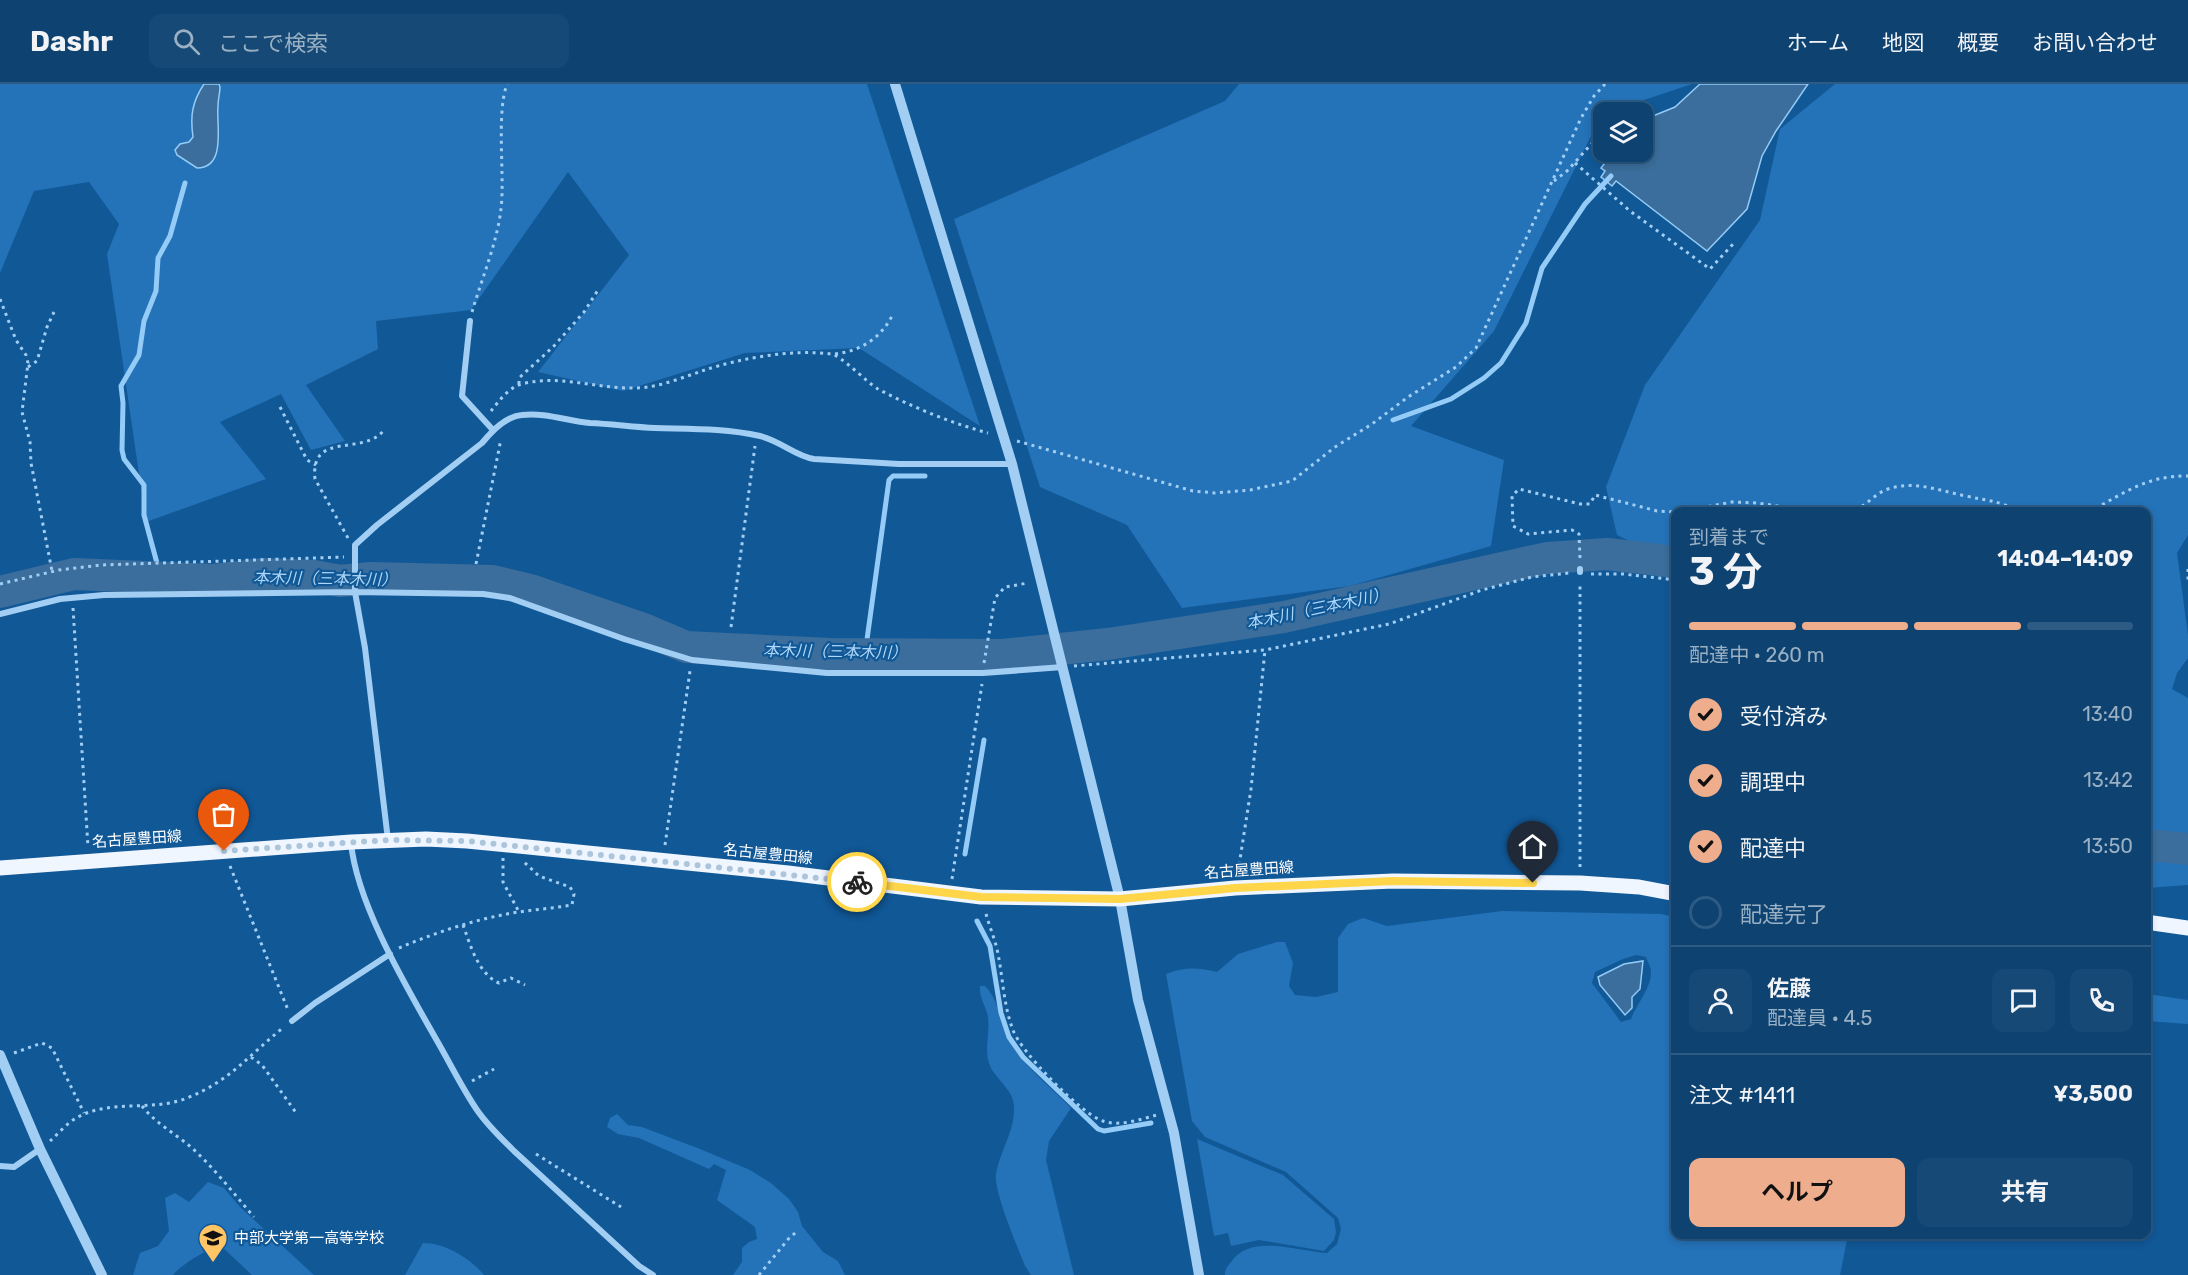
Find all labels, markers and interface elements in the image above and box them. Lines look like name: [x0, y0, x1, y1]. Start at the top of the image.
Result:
search box: [149, 14, 569, 68]
text: Dashr: [30, 25, 113, 58]
icon: search: [170, 25, 203, 58]
text: ここで検索: [218, 30, 328, 57]
text: ホーム: [1787, 30, 1849, 55]
text: 地図: [1882, 30, 1924, 55]
text: 概要: [1957, 30, 1999, 55]
text: お問い合わせ: [2032, 30, 2158, 55]
map controls: [1593, 102, 1653, 162]
button: layers: [1593, 102, 1653, 162]
text: 到着まで: [1689, 525, 1769, 549]
text: 14:04–14:09: [1997, 545, 2133, 572]
text: 3 分: [1689, 549, 1762, 595]
water label: 本木川（三本木川）: [253, 568, 397, 589]
water label: 本木川（三本木川）: [1245, 584, 1390, 633]
water label: 本木川（三本木川）: [763, 641, 907, 662]
text: 配達中 · 260 m: [1689, 643, 1825, 667]
icon: check: [1689, 698, 1722, 731]
text: 13:40: [2082, 702, 2133, 726]
text: 受付済み: [1740, 703, 1828, 730]
icon: check: [1689, 764, 1722, 797]
text: 13:42: [2083, 768, 2133, 792]
text: 調理中: [1740, 769, 1806, 796]
pin: [198, 789, 249, 851]
icon: bag: [207, 798, 240, 831]
pin: [1507, 821, 1558, 883]
street label: 名古屋豊田線: [91, 827, 183, 851]
icon: home: [1516, 830, 1549, 863]
icon: check: [1689, 830, 1722, 863]
text: 13:50: [2083, 834, 2133, 858]
text: 配達中: [1740, 835, 1806, 862]
street label: 名古屋豊田線: [722, 840, 814, 868]
courier: [827, 852, 887, 912]
street label: 名古屋豊田線: [1203, 858, 1295, 882]
icon: bike: [841, 866, 874, 899]
text: 配達完了: [1740, 901, 1828, 928]
button: person: [1689, 969, 1752, 1032]
button: chat: [1992, 969, 2055, 1032]
button: phone: [2070, 969, 2133, 1032]
text: 佐藤: [1767, 975, 1811, 1002]
text: 配達員 · 4.5: [1767, 1006, 1872, 1030]
text: ¥3,500: [2053, 1080, 2133, 1107]
text: 注文 #1411: [1689, 1082, 1795, 1109]
button: ヘルプ: [1689, 1158, 1905, 1227]
button: 共有: [1917, 1158, 2133, 1227]
school or university icon: 中部大学第一高等学校: [197, 1222, 229, 1264]
place label: 中部大学第一高等学校: [234, 1229, 384, 1247]

